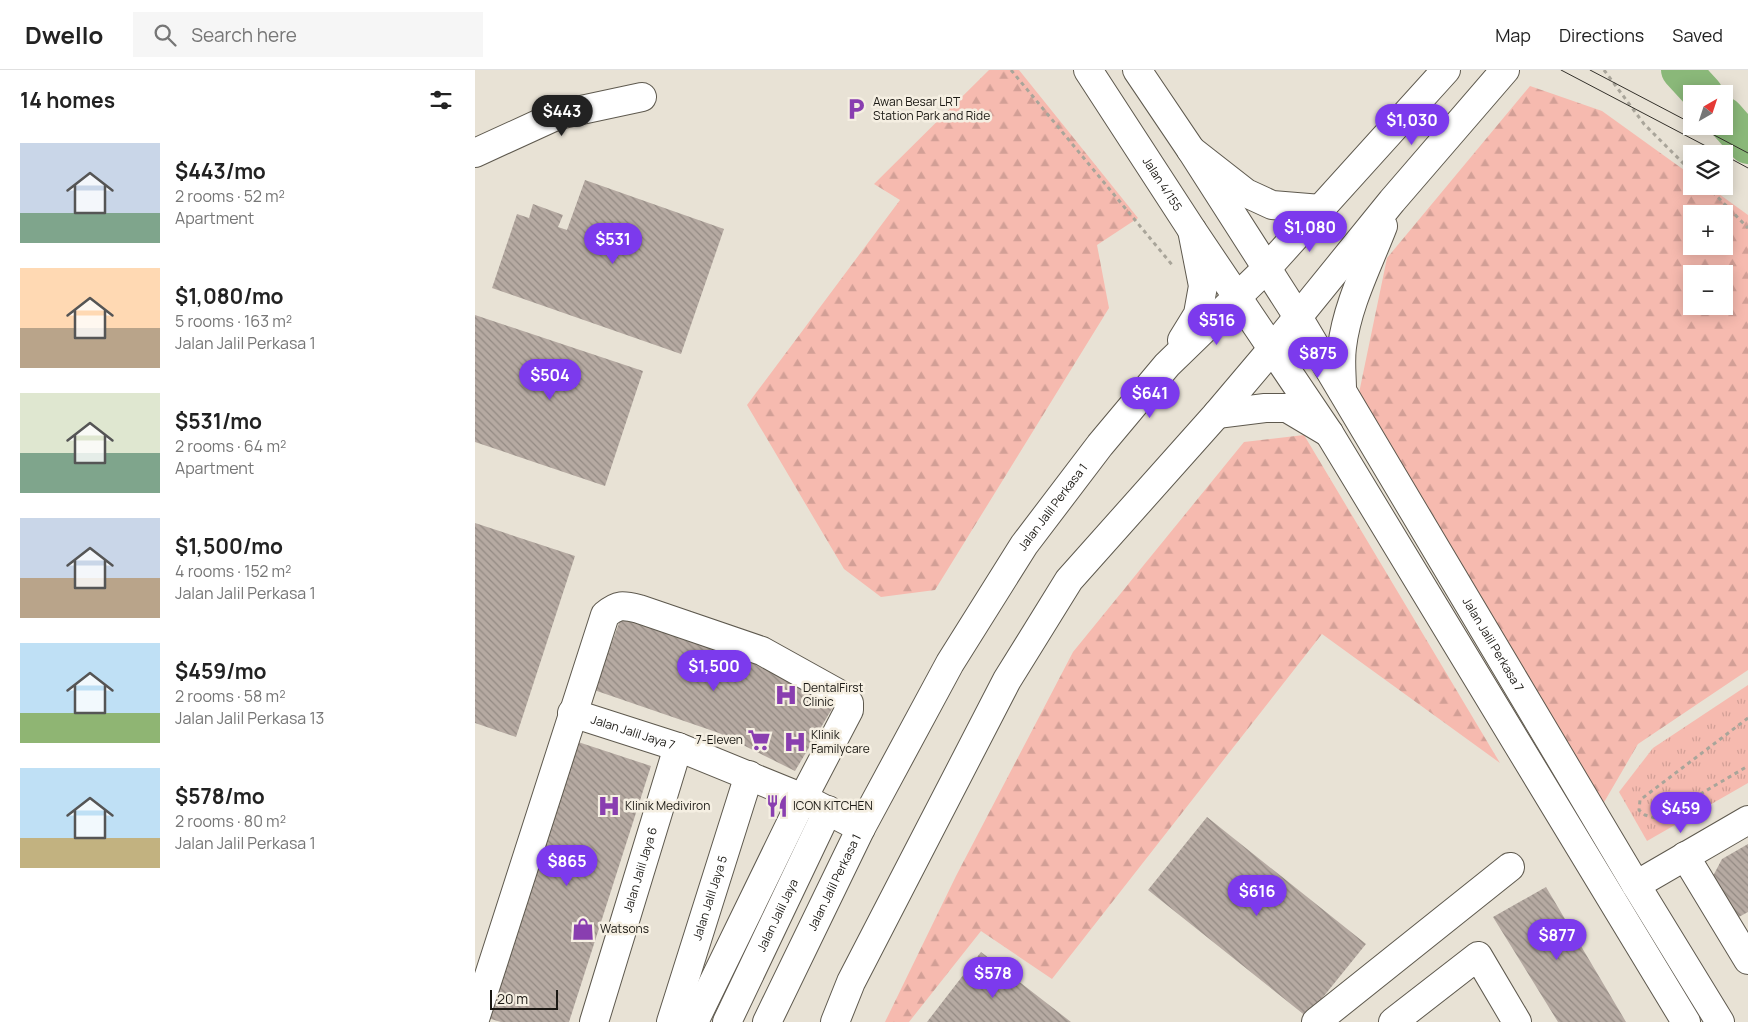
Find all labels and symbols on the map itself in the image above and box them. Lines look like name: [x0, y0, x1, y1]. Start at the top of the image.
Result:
north arrow: [1683, 85, 1733, 135]
place label: Awan Besar LRT Station Park and Ride: [873, 93, 990, 124]
pin: $443: [532, 94, 592, 137]
parking icon: Awan Besar LRT Station Park and Ride: [843, 96, 869, 122]
pin: $1,030: [1371, 104, 1453, 146]
street label: Jalan 4/155: [1139, 153, 1186, 214]
pin: $1,080: [1269, 210, 1351, 253]
pin: $531: [583, 222, 643, 265]
pin: $516: [1187, 304, 1247, 346]
pin: $875: [1288, 336, 1348, 379]
pin: $504: [520, 358, 580, 401]
pin: $641: [1120, 376, 1180, 419]
street label: Jalan Jalil Perkasa 1: [1014, 460, 1091, 554]
street label: Jalan Jalil Perkasa 7: [1459, 594, 1528, 695]
pin: $1,500: [673, 650, 755, 692]
place label: DentalFirst Clinic: [803, 679, 864, 710]
hospital icon: DentalFirst Clinic: [773, 682, 799, 708]
street label: Jalan Jalil Jaya 7: [589, 711, 677, 754]
place label: Klinik Familycare: [811, 726, 870, 757]
supermarket icon: 7-Eleven: [746, 727, 772, 753]
hospital icon: Klinik Familycare: [782, 729, 808, 755]
place label: 7-Eleven: [696, 731, 743, 748]
pin: $459: [1651, 792, 1711, 834]
hospital icon: Klinik Mediviron: [596, 793, 622, 819]
restaurant icon: ICON KITCHEN: [764, 793, 790, 819]
place label: Klinik Mediviron: [625, 797, 710, 814]
place label: ICON KITCHEN: [793, 797, 873, 814]
street label: Jalan Jalil Jaya 6: [619, 825, 661, 915]
street label: Jalan Jalil Perkasa 1: [803, 831, 865, 934]
pin: $865: [537, 844, 597, 887]
street label: Jalan Jalil Jaya 5: [688, 853, 731, 943]
pin: $616: [1227, 874, 1287, 917]
street label: Jalan Jalil Jaya: [753, 876, 802, 955]
shop icon: Watsons: [570, 916, 596, 942]
pin: $877: [1527, 918, 1587, 961]
place label: Watsons: [600, 920, 649, 937]
pin: $578: [963, 956, 1023, 999]
scale bar: [490, 987, 557, 1010]

